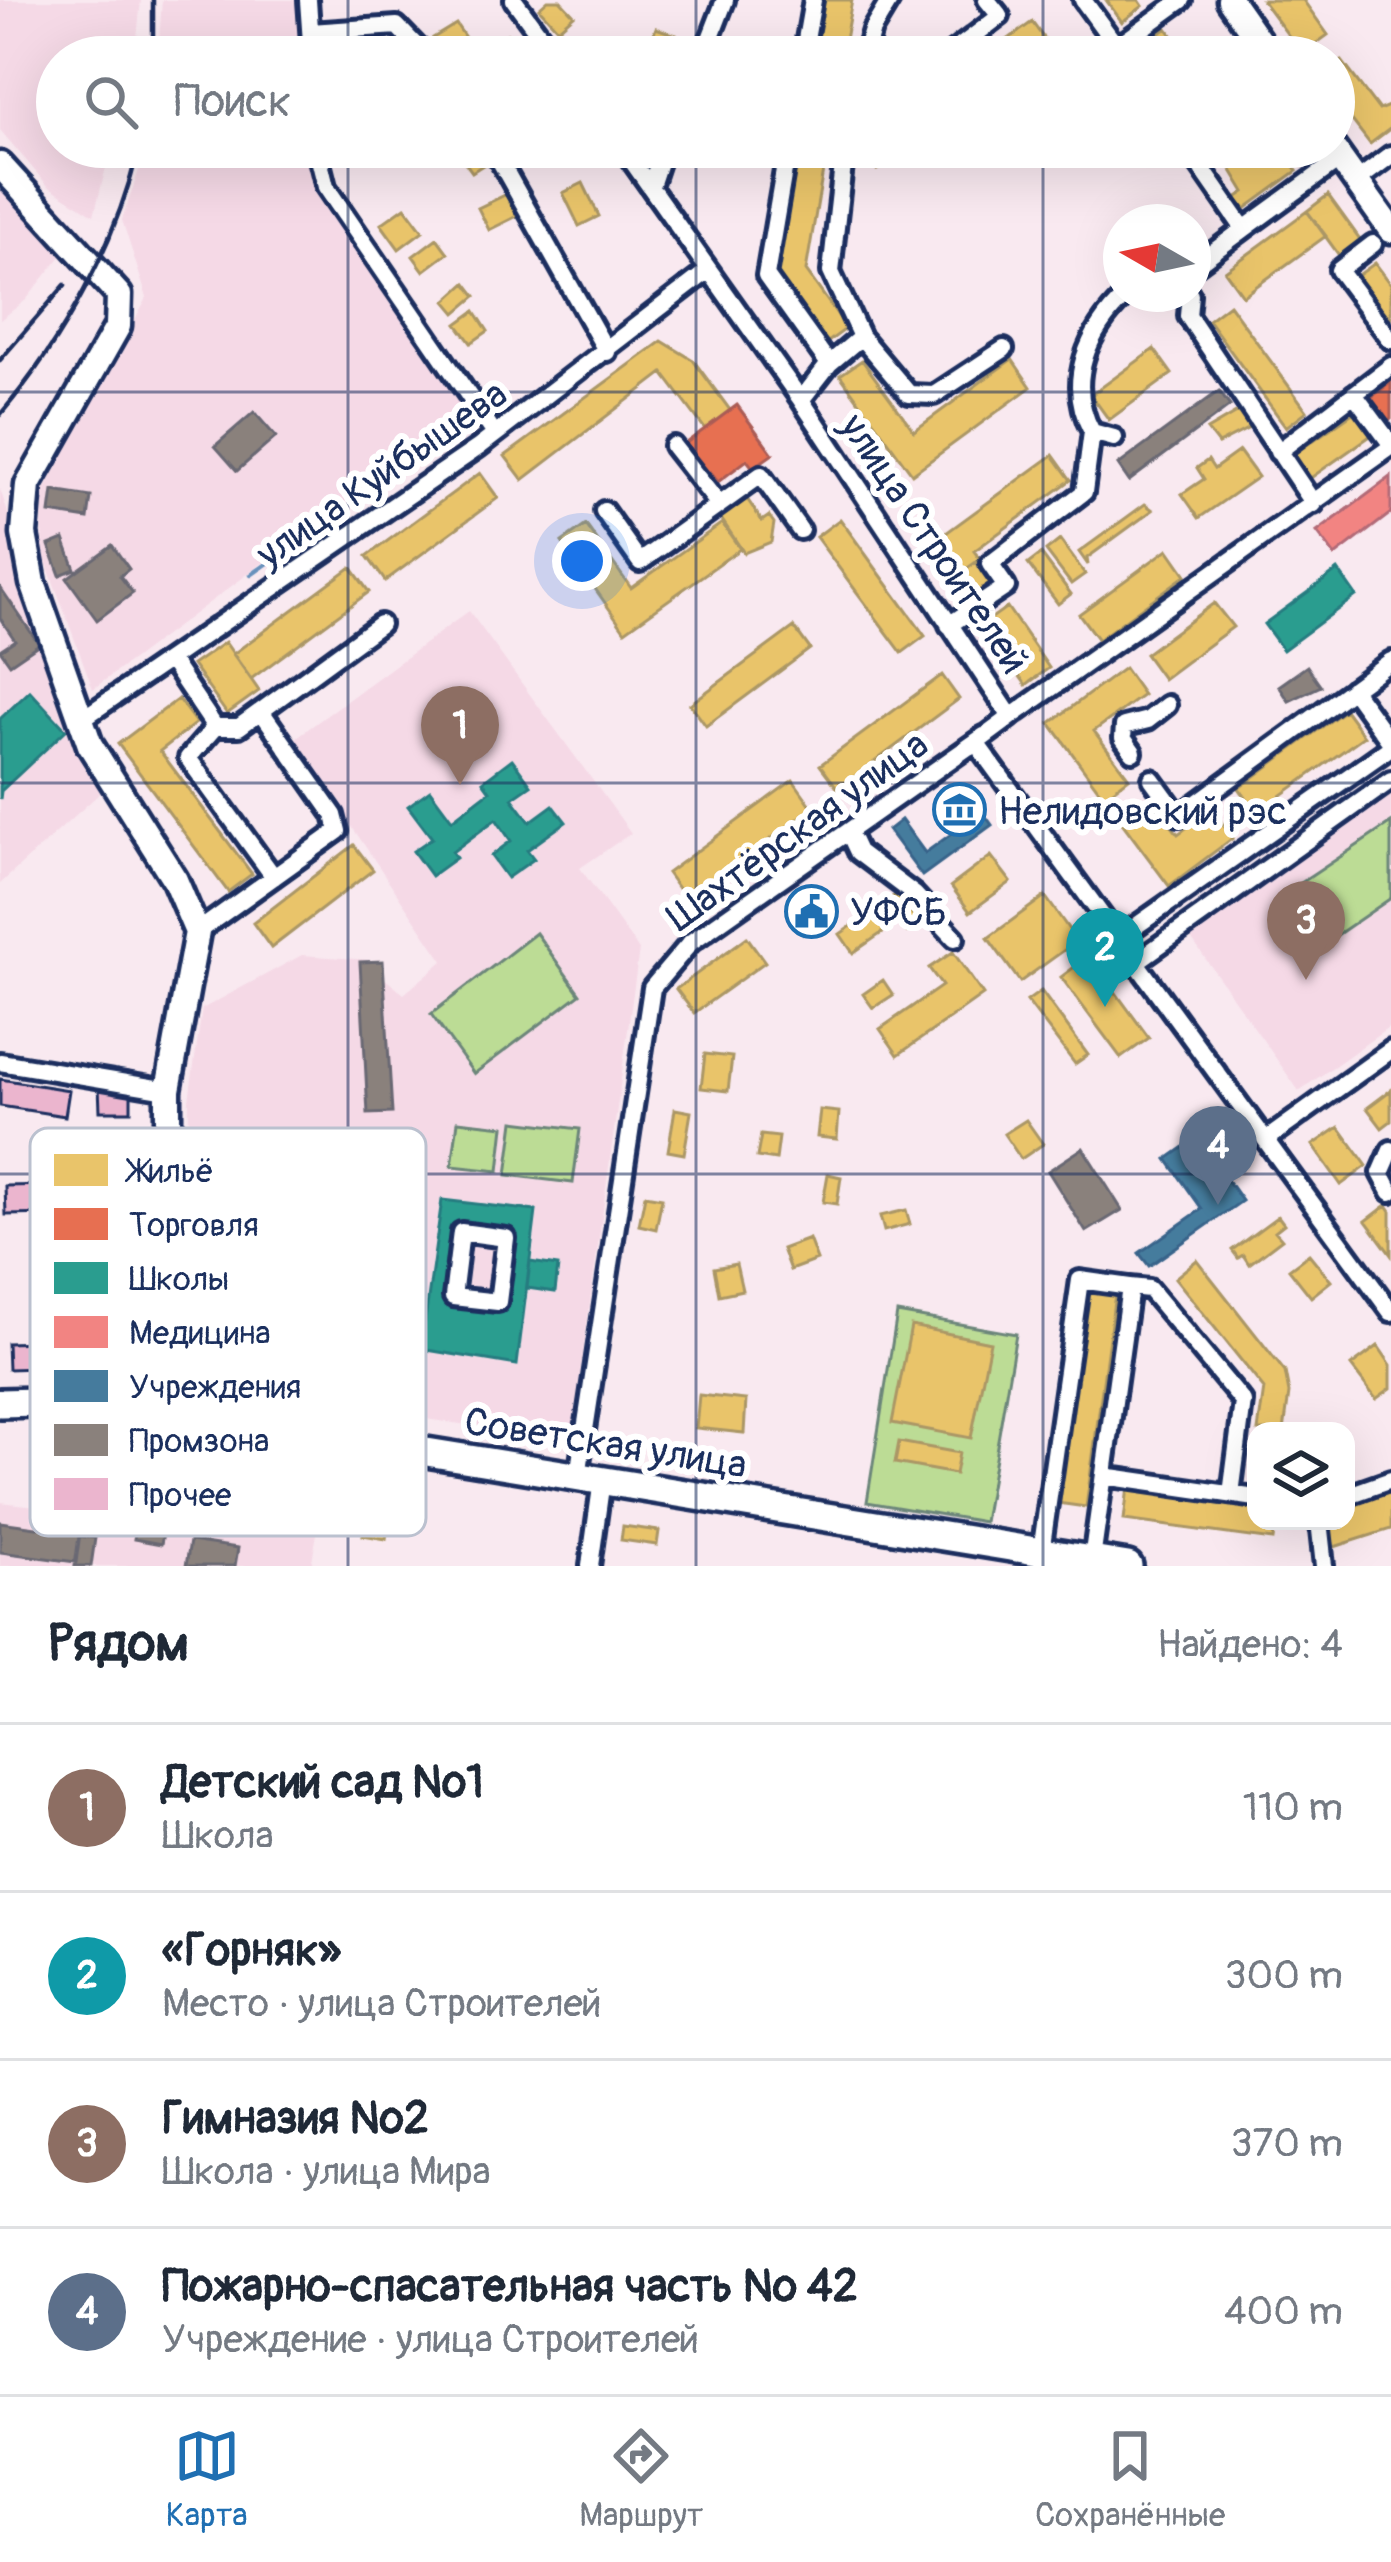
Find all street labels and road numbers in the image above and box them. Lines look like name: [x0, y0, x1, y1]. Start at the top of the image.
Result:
street label: улица Куйбышева: [246, 370, 517, 579]
street label: улица Строителей: [828, 404, 1039, 683]
street label: Шахтёрская улица: [658, 720, 938, 942]
street label: Советская улица: [461, 1397, 750, 1490]

